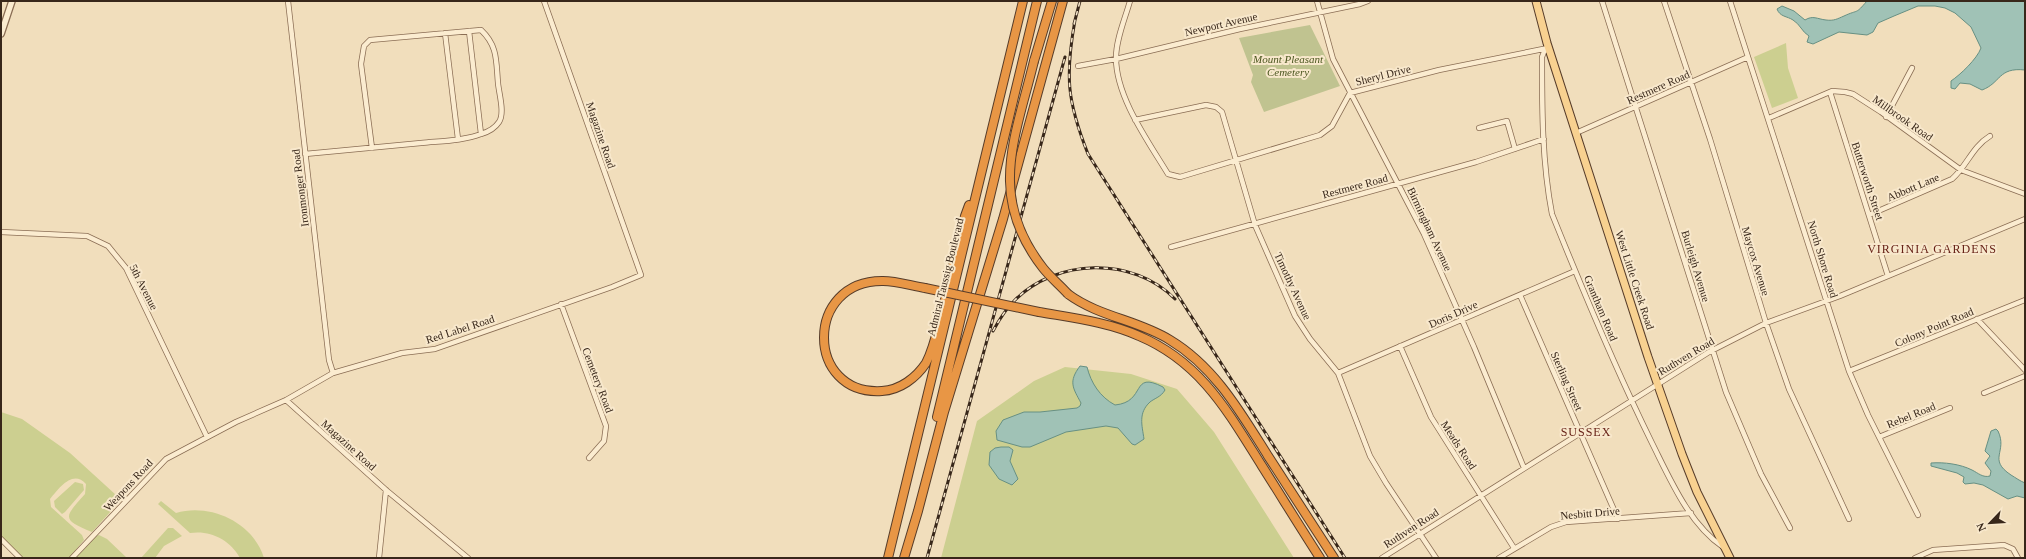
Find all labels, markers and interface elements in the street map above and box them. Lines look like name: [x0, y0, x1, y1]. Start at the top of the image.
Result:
street label: Newport Avenue: [1184, 10, 1259, 38]
park label: Mount Pleasant Cemetery: [1252, 53, 1324, 78]
street label: Sheryl Drive: [1354, 62, 1412, 88]
street label: Restmere Road: [1625, 68, 1692, 106]
street label: Millbrook Road: [1871, 93, 1936, 143]
street label: Magazine Road: [584, 100, 618, 170]
street label: Butterworth Street: [1850, 140, 1886, 222]
street label: Ironmonger Road: [289, 148, 311, 227]
street label: Restmere Road: [1321, 171, 1390, 201]
street label: Abbott Lane: [1885, 171, 1941, 203]
street label: Birmingham Avenue: [1405, 185, 1455, 273]
street label: Admiral Taussig Boulevard: [925, 216, 966, 337]
street label: North Shore Road: [1806, 219, 1841, 300]
street label: Maycox Avenue: [1740, 225, 1772, 297]
street label: West Little Creek Road: [1613, 229, 1657, 331]
street label: Burleigh Avenue: [1679, 229, 1713, 303]
district label: VIRGINIA GARDENS: [1867, 242, 1997, 256]
street label: Timothy Avenue: [1272, 250, 1314, 322]
street label: 5th Avenue: [127, 262, 161, 312]
street label: Grantham Road: [1582, 273, 1620, 343]
street label: Doris Drive: [1427, 298, 1479, 330]
street label: Colony Point Road: [1893, 305, 1976, 349]
street label: Red Label Road: [424, 312, 496, 346]
street label: Ruthven Road: [1656, 334, 1717, 377]
street label: Cemetery Road: [580, 346, 616, 415]
street label: Sterling Street: [1549, 350, 1585, 412]
street label: Rebel Road: [1885, 400, 1938, 430]
street label: Magazine Road: [319, 417, 379, 473]
street label: Meads Road: [1439, 419, 1479, 472]
district label: SUSSEX: [1561, 425, 1611, 439]
street label: Weapons Road: [101, 456, 155, 513]
north arrow: [1970, 503, 2010, 543]
street label: Nesbitt Drive: [1560, 504, 1620, 522]
street label: Ruthven Road: [1381, 505, 1441, 550]
text: N: [1974, 521, 1988, 533]

